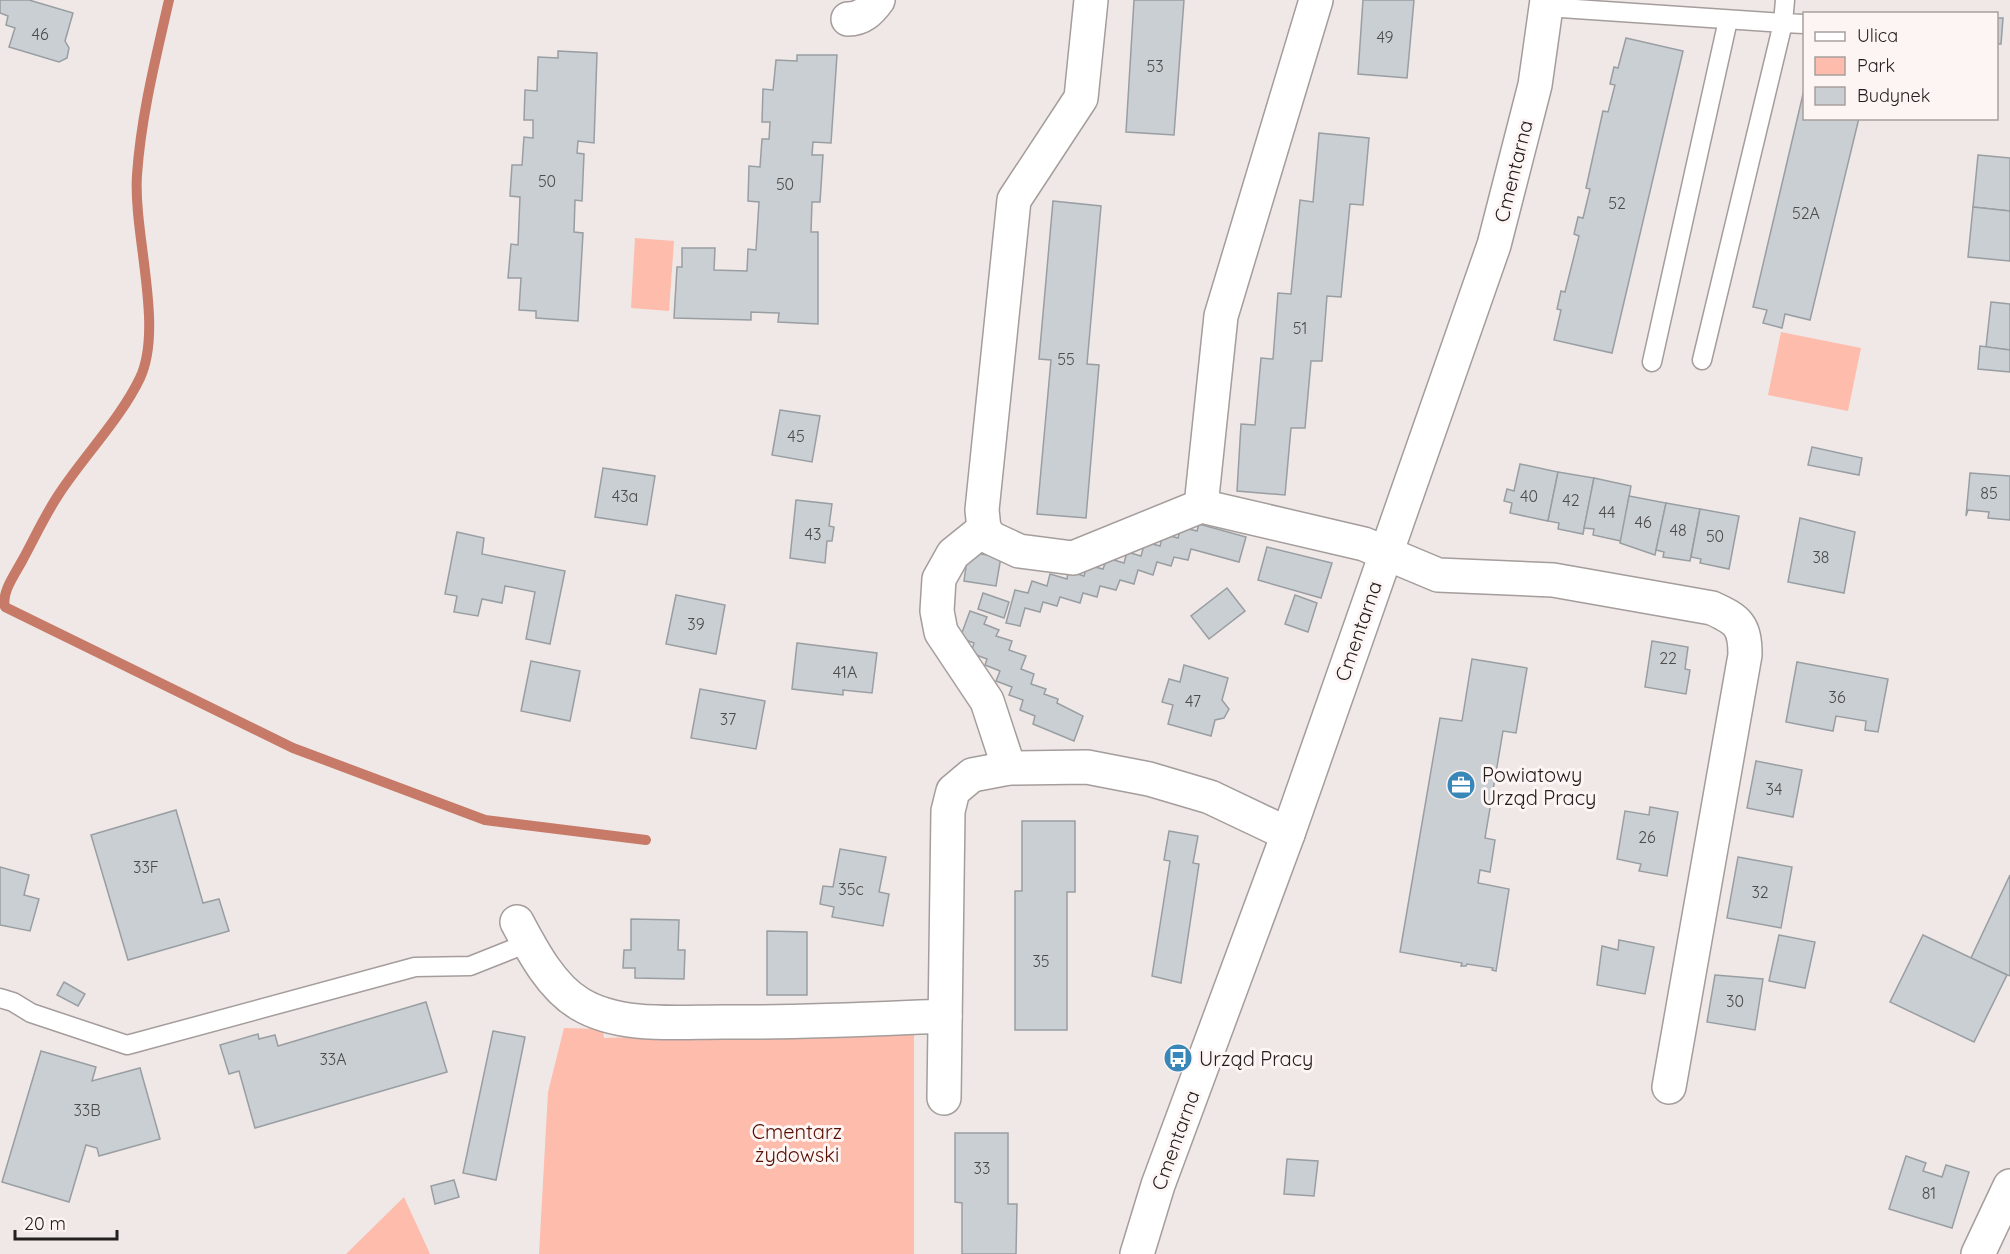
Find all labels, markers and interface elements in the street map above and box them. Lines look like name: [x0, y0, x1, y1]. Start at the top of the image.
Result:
legend: [1803, 12, 1998, 120]
house number: 46: [31, 24, 49, 44]
text: Ulica: [1857, 24, 1898, 47]
house number: 49: [1376, 27, 1394, 47]
text: Park: [1857, 54, 1895, 77]
house number: 53: [1146, 56, 1164, 76]
text: Budynek: [1857, 84, 1930, 107]
street label: Cmentarna: [1488, 117, 1538, 225]
house number: 50: [538, 171, 556, 191]
house number: 50: [776, 174, 794, 194]
house number: 52: [1608, 193, 1626, 213]
house number: 52A: [1792, 203, 1820, 223]
house number: 51: [1293, 318, 1307, 338]
house number: 55: [1057, 349, 1075, 369]
house number: 45: [787, 426, 805, 446]
house number: 85: [1980, 483, 1998, 503]
house number: 43a: [612, 486, 638, 506]
house number: 40: [1520, 486, 1538, 506]
house number: 42: [1562, 490, 1580, 510]
house number: 44: [1599, 502, 1615, 522]
house number: 46: [1634, 512, 1652, 532]
house number: 48: [1669, 520, 1687, 540]
house number: 43: [805, 524, 821, 544]
house number: 50: [1706, 526, 1724, 546]
house number: 38: [1812, 547, 1830, 567]
street label: Cmentarna: [1329, 578, 1387, 684]
house number: 39: [687, 614, 705, 634]
house number: 22: [1659, 648, 1677, 668]
house number: 41A: [833, 662, 857, 682]
house number: 36: [1829, 687, 1846, 707]
house number: 47: [1185, 691, 1201, 711]
house number: 37: [720, 709, 736, 729]
place label: Powiatowy Urząd Pracy: [1482, 762, 1596, 810]
office icon: Powiatowy Urząd Pracy: [1445, 769, 1477, 801]
house number: 34: [1766, 779, 1782, 799]
house number: 26: [1638, 827, 1656, 847]
house number: 33F: [133, 857, 159, 877]
house number: 35c: [838, 879, 864, 899]
house number: 32: [1751, 882, 1769, 902]
house number: 35: [1032, 951, 1050, 971]
house number: 30: [1726, 991, 1744, 1011]
bus stop icon: Urząd Pracy: [1162, 1042, 1194, 1074]
place label: Urząd Pracy: [1199, 1046, 1313, 1071]
house number: 33A: [319, 1049, 347, 1069]
street label: Cmentarna: [1145, 1087, 1205, 1193]
house number: 33B: [73, 1100, 101, 1120]
park label: Cmentarz żydowski: [752, 1119, 842, 1167]
house number: 33: [974, 1158, 990, 1178]
house number: 81: [1922, 1183, 1936, 1203]
scale bar: [15, 1203, 117, 1241]
text: 20 m: [24, 1212, 66, 1235]

